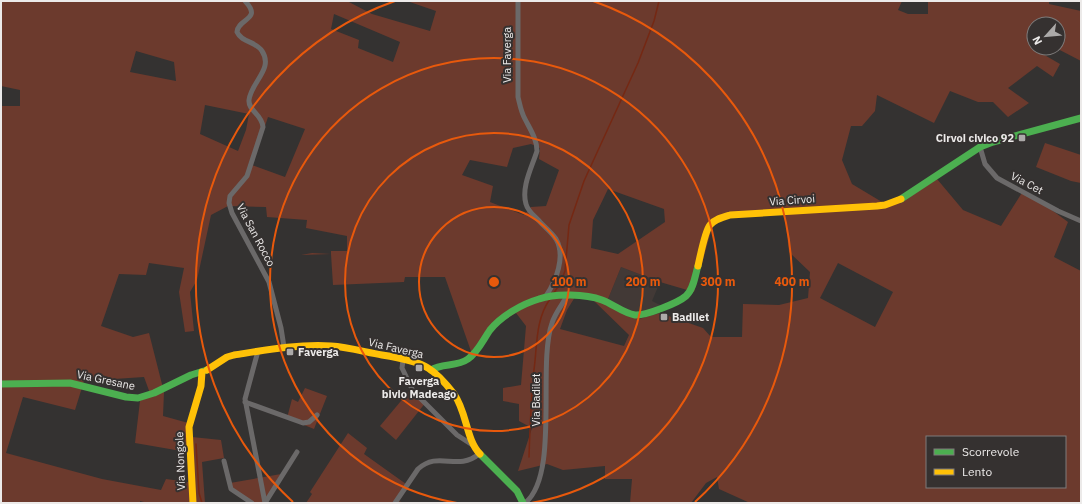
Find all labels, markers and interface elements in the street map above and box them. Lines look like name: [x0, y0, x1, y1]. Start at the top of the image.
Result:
north arrow: [1026, 16, 1066, 56]
street label: Via Faverga: [500, 27, 514, 83]
text: N: [1029, 34, 1045, 47]
place label: Cirvoi civico 92: [936, 131, 1014, 145]
marker: Cirvoi civico 92: [1017, 133, 1027, 143]
street label: Via Cet: [1008, 169, 1046, 197]
street label: Via Cirvoi: [769, 191, 815, 209]
street label: Via San Rocco: [234, 201, 278, 269]
text: 100 m: [551, 274, 587, 289]
text: 200 m: [625, 274, 661, 289]
text: 300 m: [700, 274, 736, 289]
text: 400 m: [774, 274, 810, 289]
centre of rings: [487, 275, 501, 289]
place label: Badilet: [672, 310, 709, 324]
marker: Badilet: [659, 312, 669, 322]
street label: Via Faverga: [367, 335, 425, 361]
place label: Faverga: [298, 345, 339, 359]
marker: Faverga: [285, 347, 295, 357]
marker: Faverga bivio Madeago: [414, 363, 424, 373]
street label: Via Gresane: [76, 367, 136, 393]
street label: Via Badilet: [529, 373, 543, 427]
place label: Faverga bivio Madeago: [382, 374, 456, 401]
street label: Via Nongole: [172, 431, 188, 491]
legend: [926, 436, 1066, 488]
text: Scorrevole: [962, 444, 1020, 459]
text: Lento: [962, 464, 992, 479]

